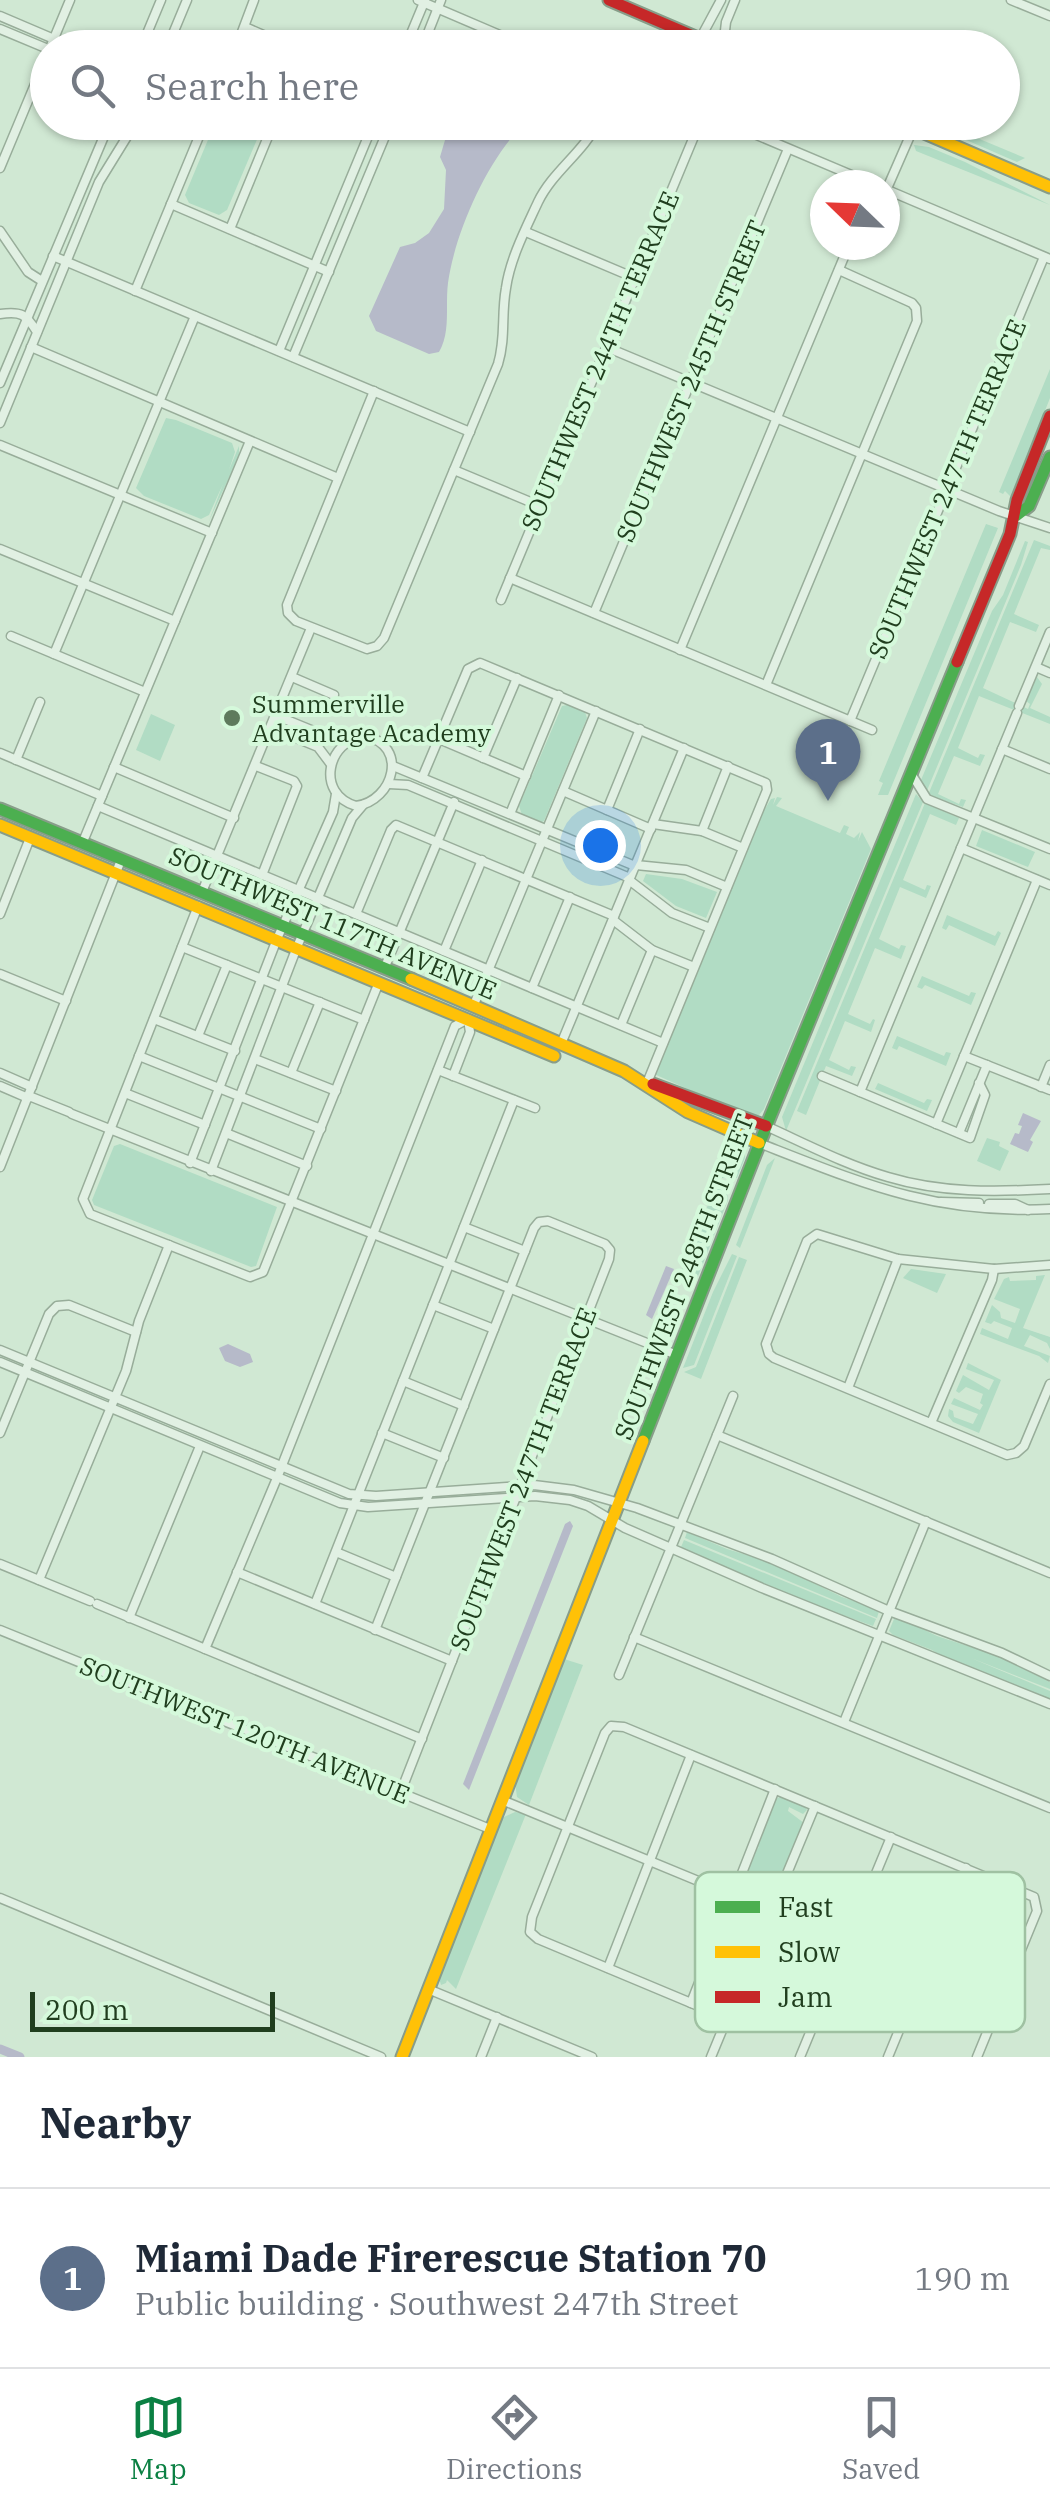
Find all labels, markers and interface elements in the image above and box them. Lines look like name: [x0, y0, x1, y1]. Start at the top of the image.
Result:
search box: [30, 30, 1020, 140]
icon: search: [65, 58, 120, 113]
text: Search here: [145, 61, 359, 110]
north arrow: [810, 170, 900, 260]
street label: SOUTHWEST 244TH TERRACE: [513, 186, 686, 535]
street label: SOUTHWEST 245TH STREET: [608, 215, 773, 547]
street label: SOUTHWEST 247TH TERRACE: [860, 314, 1033, 663]
place label: Summerville Advantage Academy: [252, 687, 491, 749]
marker: Summerville Advantage Academy: [221, 707, 243, 729]
pin: 1: [796, 718, 860, 801]
your location: [575, 820, 626, 871]
street label: SOUTHWEST 117TH AVENUE: [164, 838, 502, 1007]
street label: SOUTHWEST 248TH STREET: [606, 1109, 761, 1444]
street label: SOUTHWEST 247TH TERRACE: [442, 1302, 603, 1655]
street label: SOUTHWEST 120TH AVENUE: [75, 1648, 415, 1811]
legend: [695, 1872, 1025, 2032]
text: Fast: [778, 1888, 833, 1925]
text: Slow: [778, 1933, 840, 1970]
text: Jam: [778, 1978, 833, 2015]
scale bar: [30, 1987, 275, 2032]
text: 200 m: [45, 1991, 129, 2028]
text: Nearby: [40, 2095, 191, 2150]
text: Miami Dade Firerescue Station 70: [135, 2233, 767, 2282]
text: 1: [63, 2257, 82, 2299]
text: 190 m: [914, 2257, 1010, 2299]
text: Public building · Southwest 247th Street: [135, 2282, 739, 2324]
tab: Map: [130, 2390, 187, 2487]
tab: Directions: [446, 2390, 583, 2487]
tab: Saved: [842, 2390, 920, 2487]

